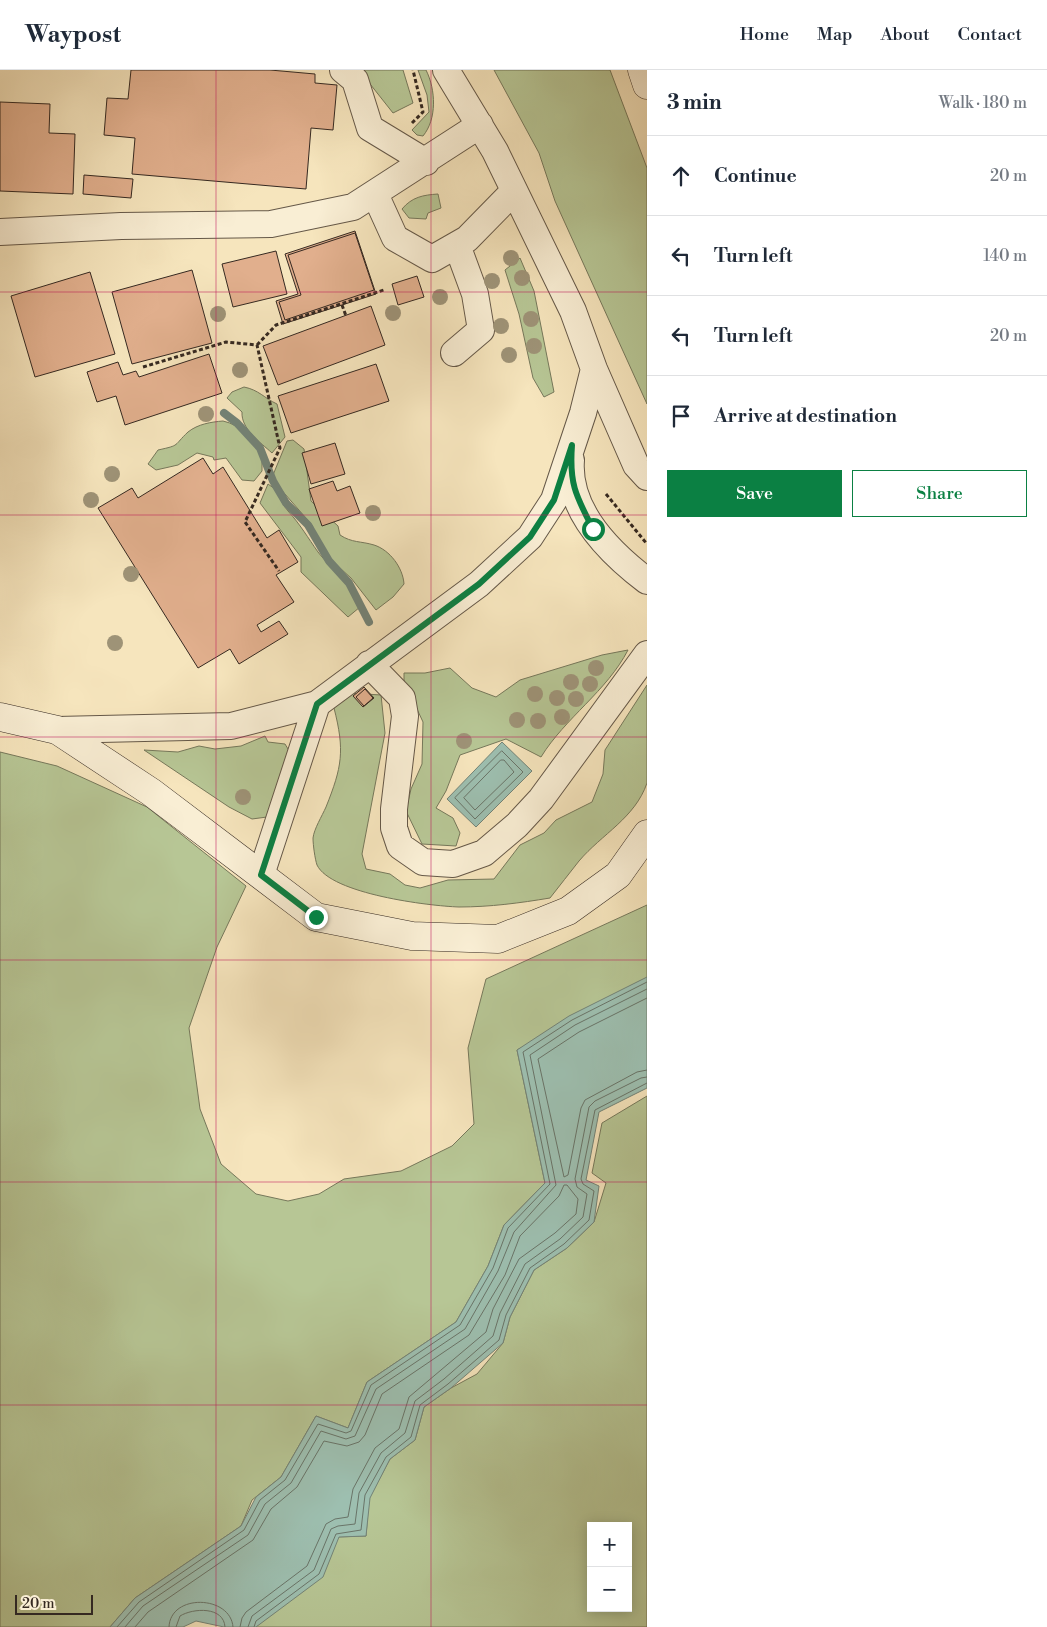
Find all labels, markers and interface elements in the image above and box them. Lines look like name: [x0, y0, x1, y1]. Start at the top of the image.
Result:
text: Waypost: [25, 20, 121, 50]
text: Home: [740, 23, 789, 46]
text: Map: [817, 23, 853, 46]
text: About: [881, 23, 930, 46]
text: Contact: [958, 23, 1022, 46]
text: 3 min: [667, 90, 722, 116]
text: Walk · 180 m: [939, 93, 1027, 113]
icon: ahead: [667, 162, 695, 190]
text: Continue: [714, 164, 797, 188]
text: 20 m: [990, 166, 1027, 186]
icon: left: [667, 242, 695, 270]
text: Turn left: [714, 244, 793, 268]
text: 140 m: [983, 246, 1027, 266]
icon: left: [667, 322, 695, 350]
text: Turn left: [714, 324, 793, 348]
text: 20 m: [990, 326, 1027, 346]
icon: arrive: [667, 402, 695, 430]
text: Arrive at destination: [714, 404, 897, 428]
button: Save: [667, 470, 842, 517]
button: Share: [852, 470, 1027, 517]
route start: [582, 518, 605, 541]
route end: [305, 906, 328, 929]
map controls: [587, 1522, 632, 1612]
button: +: [587, 1522, 632, 1567]
button: −: [587, 1567, 632, 1612]
scale bar: [15, 1592, 92, 1615]
text: 20 m: [22, 1595, 54, 1613]

